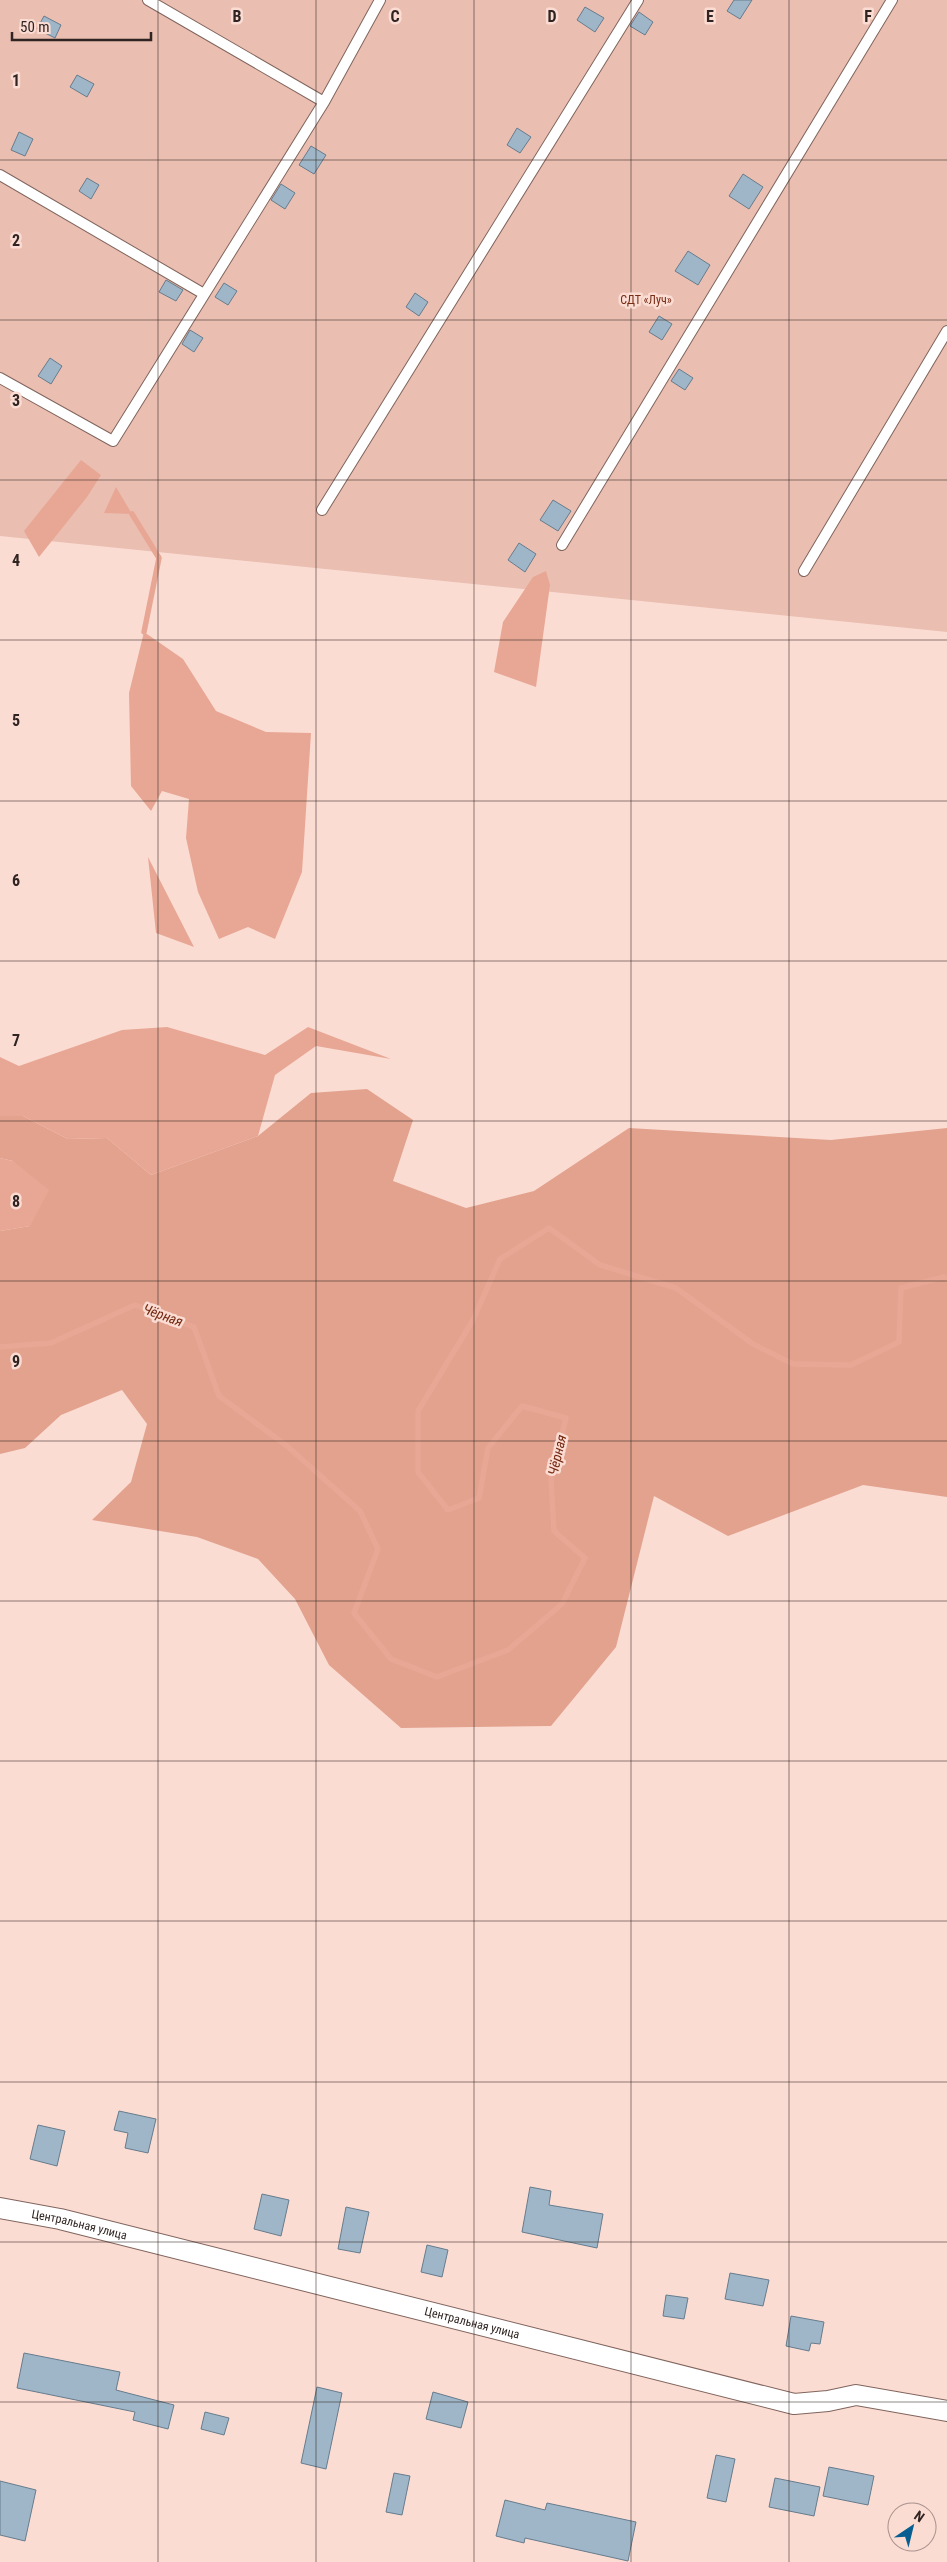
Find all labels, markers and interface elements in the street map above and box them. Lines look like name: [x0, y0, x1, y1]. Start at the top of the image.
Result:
text: B: [233, 7, 242, 26]
text: C: [390, 7, 400, 26]
text: D: [547, 7, 557, 26]
text: E: [706, 7, 714, 26]
text: F: [864, 7, 872, 26]
scale bar: [12, 10, 151, 42]
text: 50 m: [20, 18, 50, 36]
text: 1: [12, 71, 20, 90]
text: 2: [12, 231, 20, 250]
park label: СДТ «Луч»: [620, 293, 672, 307]
text: 3: [12, 391, 20, 410]
text: 4: [12, 551, 20, 570]
text: 5: [12, 711, 20, 730]
text: 6: [12, 871, 20, 890]
text: 7: [12, 1031, 20, 1050]
text: 8: [12, 1192, 20, 1211]
water label: Чёрная: [141, 1300, 186, 1330]
text: 9: [12, 1352, 20, 1371]
water label: Чёрная: [545, 1433, 570, 1477]
street label: Центральная улица: [30, 2207, 129, 2243]
street label: Центральная улица: [423, 2304, 521, 2342]
north arrow: [887, 2502, 937, 2552]
text: N: [911, 2507, 928, 2525]

